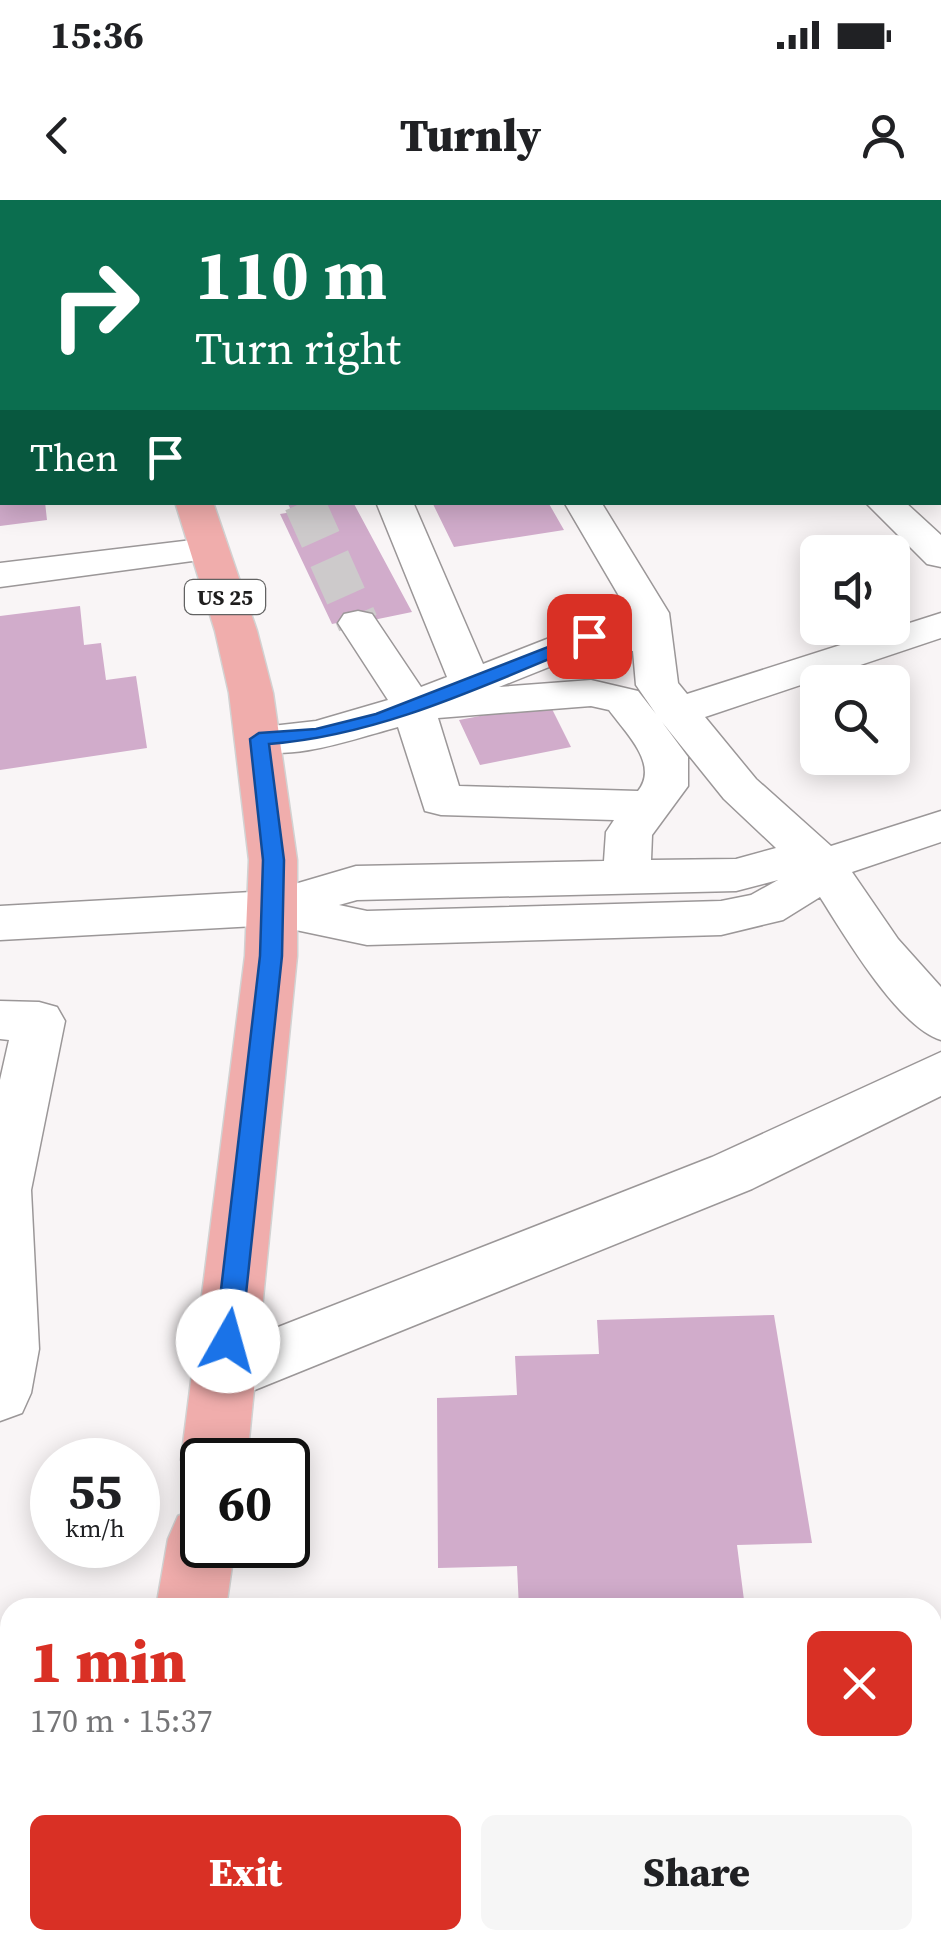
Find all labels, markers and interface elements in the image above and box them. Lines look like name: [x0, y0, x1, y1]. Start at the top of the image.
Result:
text: 15:36: [50, 9, 144, 61]
text: Turnly: [400, 104, 541, 166]
icon: back: [30, 108, 85, 163]
icon: person: [856, 108, 911, 163]
text: 110 m: [195, 226, 387, 322]
icon: right: [30, 240, 160, 370]
text: Turn right: [195, 317, 401, 379]
icon: arrive: [138, 430, 193, 485]
text: Then: [30, 432, 118, 484]
map controls: [800, 535, 910, 775]
button: sound: [800, 535, 910, 645]
road number: US 25: [185, 580, 265, 614]
pin: [547, 594, 632, 679]
icon: arrive: [562, 609, 617, 664]
button: search: [800, 665, 910, 775]
position arrow: [176, 1289, 280, 1393]
speed limit sign: 60: [180, 1438, 310, 1568]
text: 55: [68, 1456, 122, 1525]
text: km/h: [65, 1511, 125, 1545]
text: 1 min: [30, 1620, 186, 1702]
button: close: [807, 1631, 912, 1736]
text: 170 m · 15:37: [30, 1699, 212, 1743]
button: Exit: [30, 1815, 461, 1930]
button: Share: [481, 1815, 912, 1930]

